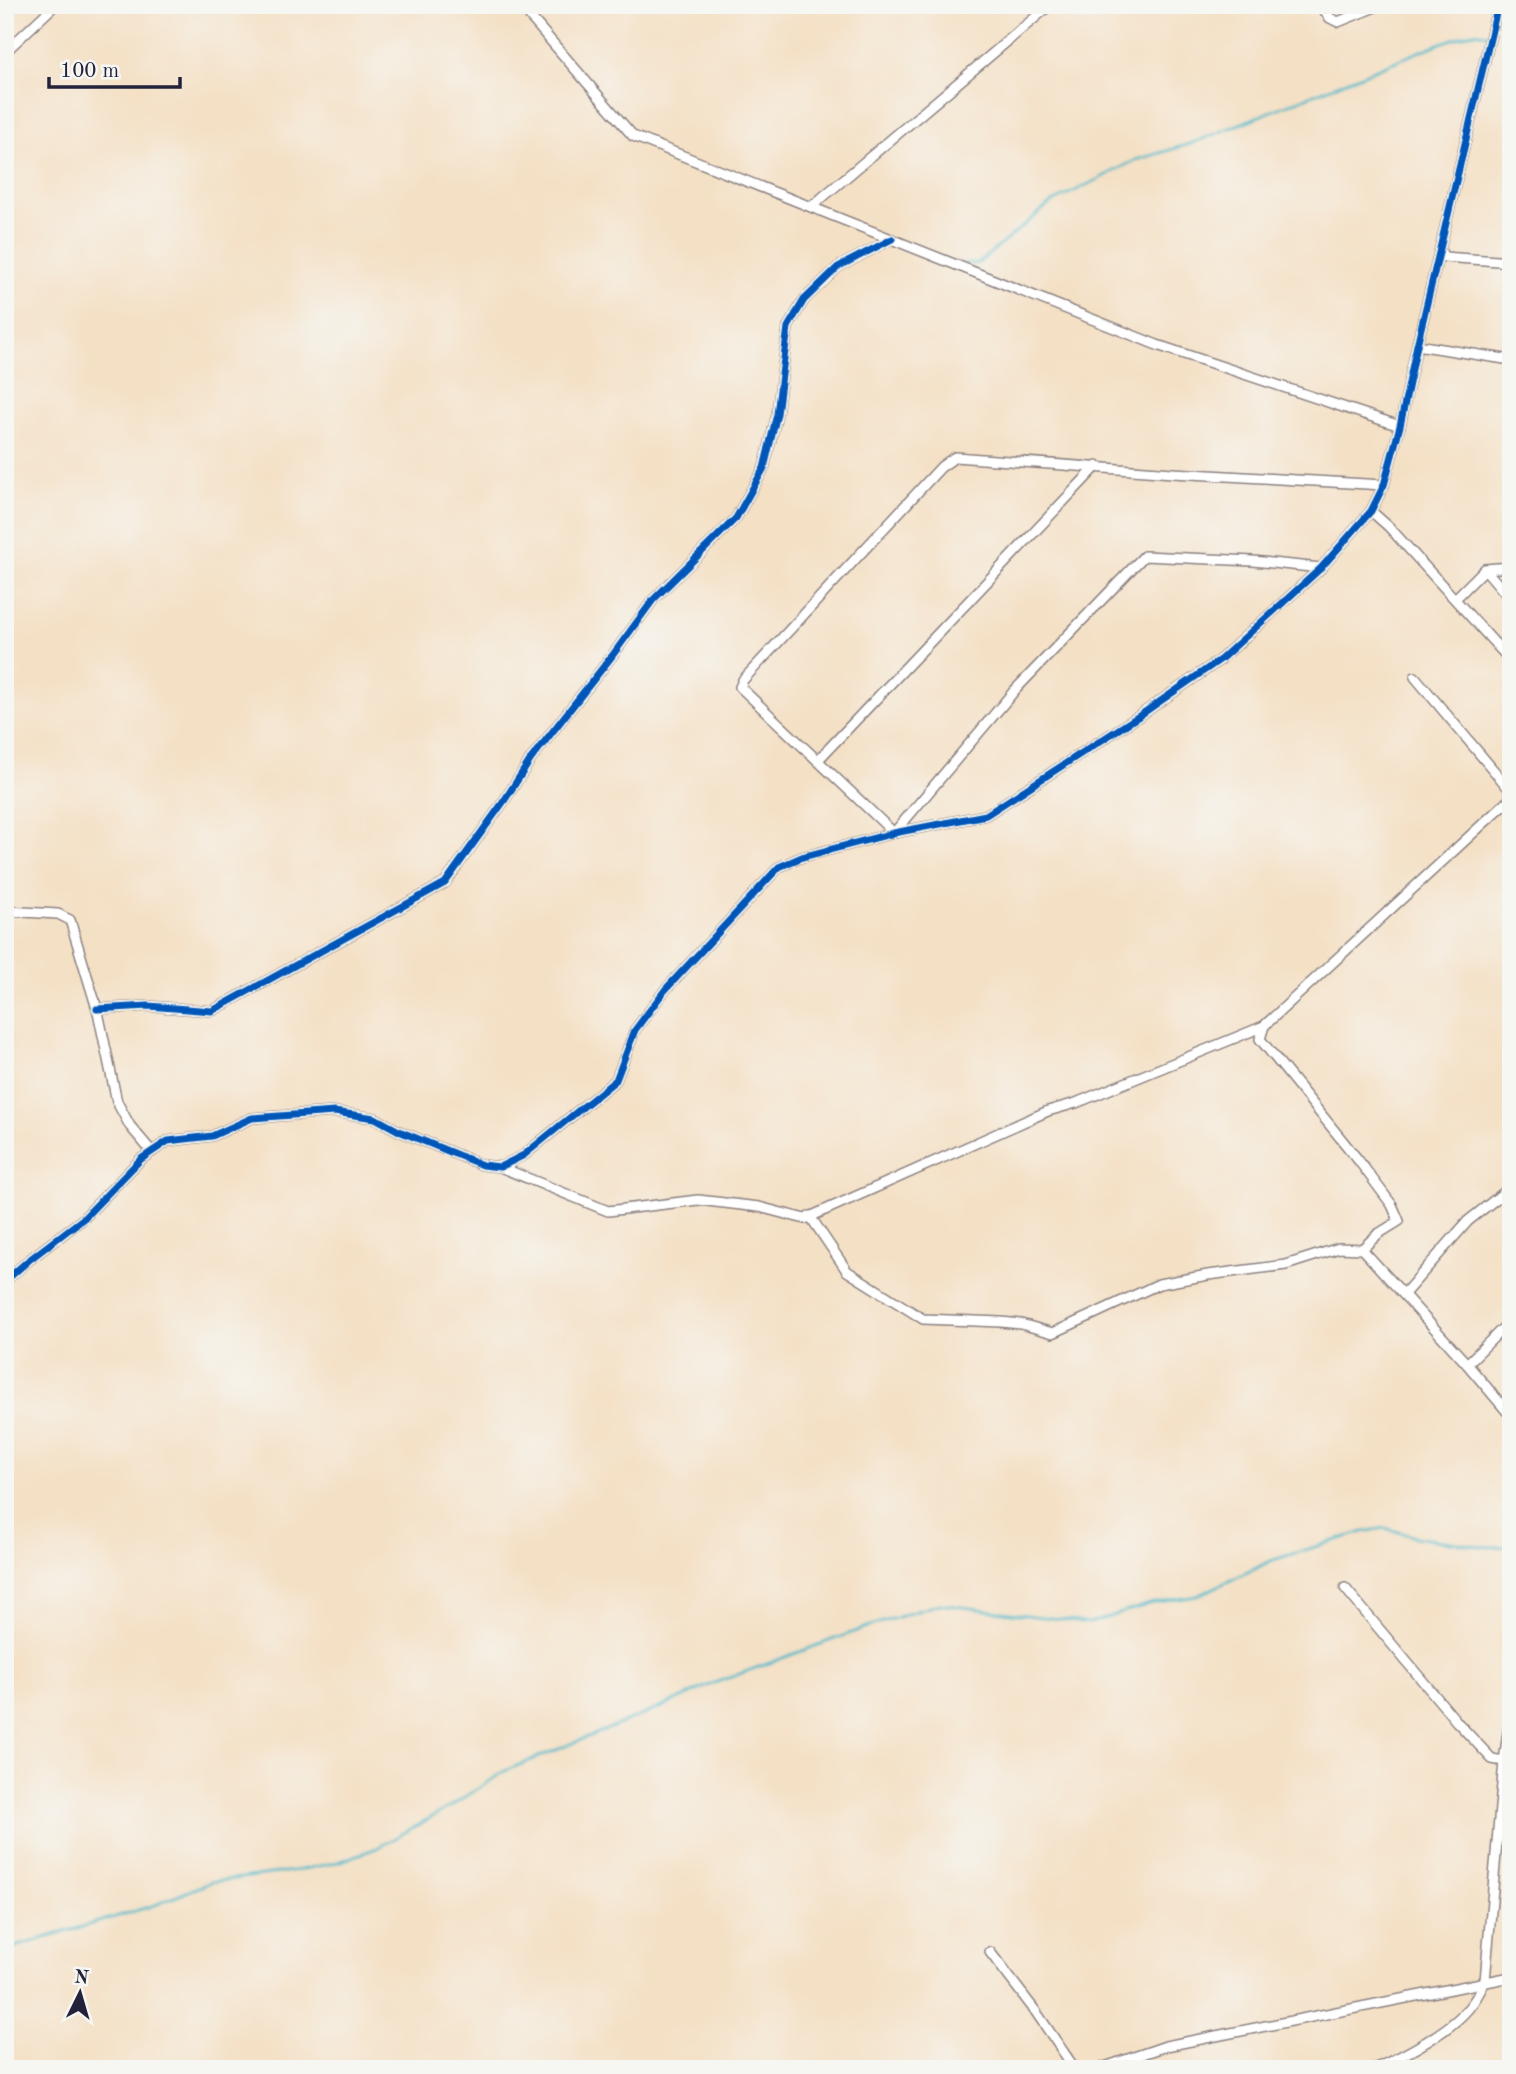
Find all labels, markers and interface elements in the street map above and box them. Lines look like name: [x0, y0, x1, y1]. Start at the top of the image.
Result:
scale bar: [49, 46, 180, 90]
text: 100 m: [60, 61, 119, 82]
north arrow: [46, 1958, 116, 2028]
text: N: [73, 1968, 90, 1989]

